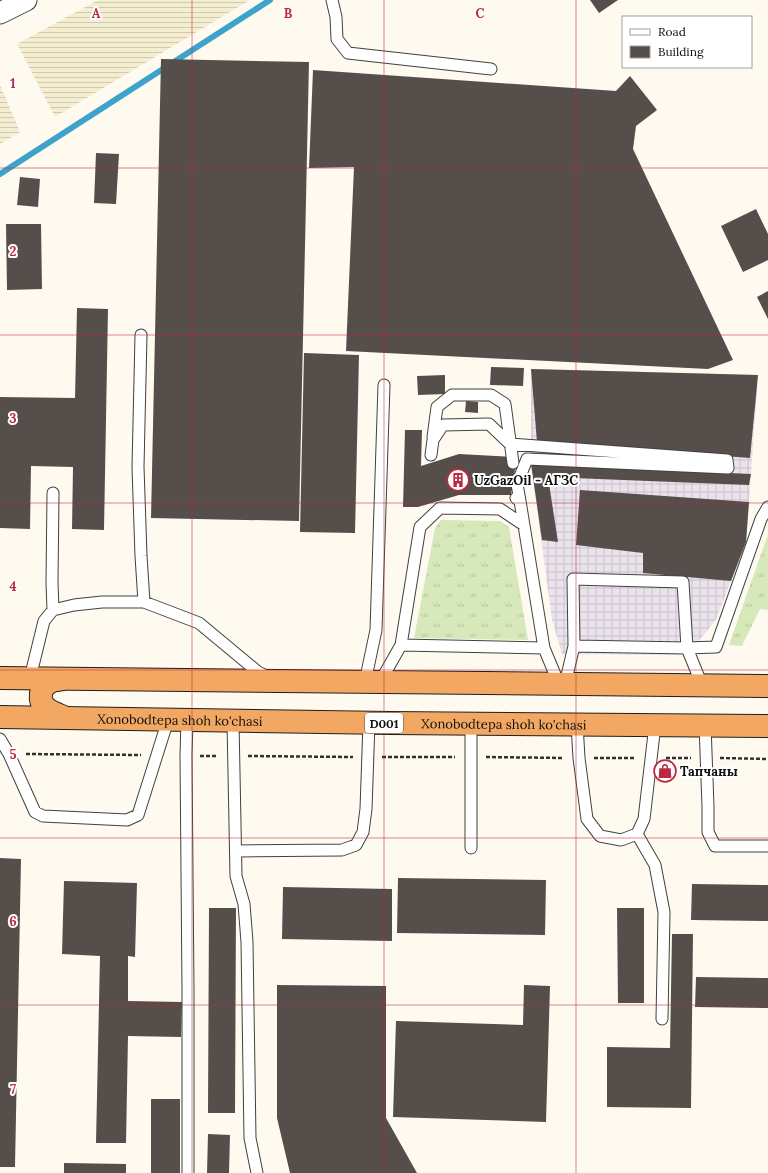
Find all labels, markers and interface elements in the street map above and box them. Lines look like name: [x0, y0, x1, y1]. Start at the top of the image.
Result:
text: A: [92, 5, 101, 22]
text: B: [284, 5, 293, 22]
text: C: [476, 5, 485, 22]
legend: [622, 16, 752, 68]
text: Road: [658, 24, 686, 39]
text: Building: [658, 44, 704, 59]
text: 1: [10, 75, 16, 92]
text: 2: [10, 243, 17, 260]
text: 3: [9, 410, 17, 427]
building icon: UzGazOil - АГЗС: [445, 467, 471, 493]
place label: UzGazOil - АГЗС: [474, 472, 578, 489]
text: 4: [9, 578, 17, 595]
street label: Xonobodtepa shoh ko'chasi: [97, 710, 263, 730]
road number: D001: [365, 713, 403, 733]
street label: Xonobodtepa shoh ko'chasi: [421, 715, 587, 733]
text: 5: [9, 746, 17, 763]
shop icon: Тапчаны: [652, 758, 678, 784]
place label: Тапчаны: [680, 763, 738, 780]
text: 6: [9, 913, 17, 930]
text: 7: [10, 1081, 16, 1098]

